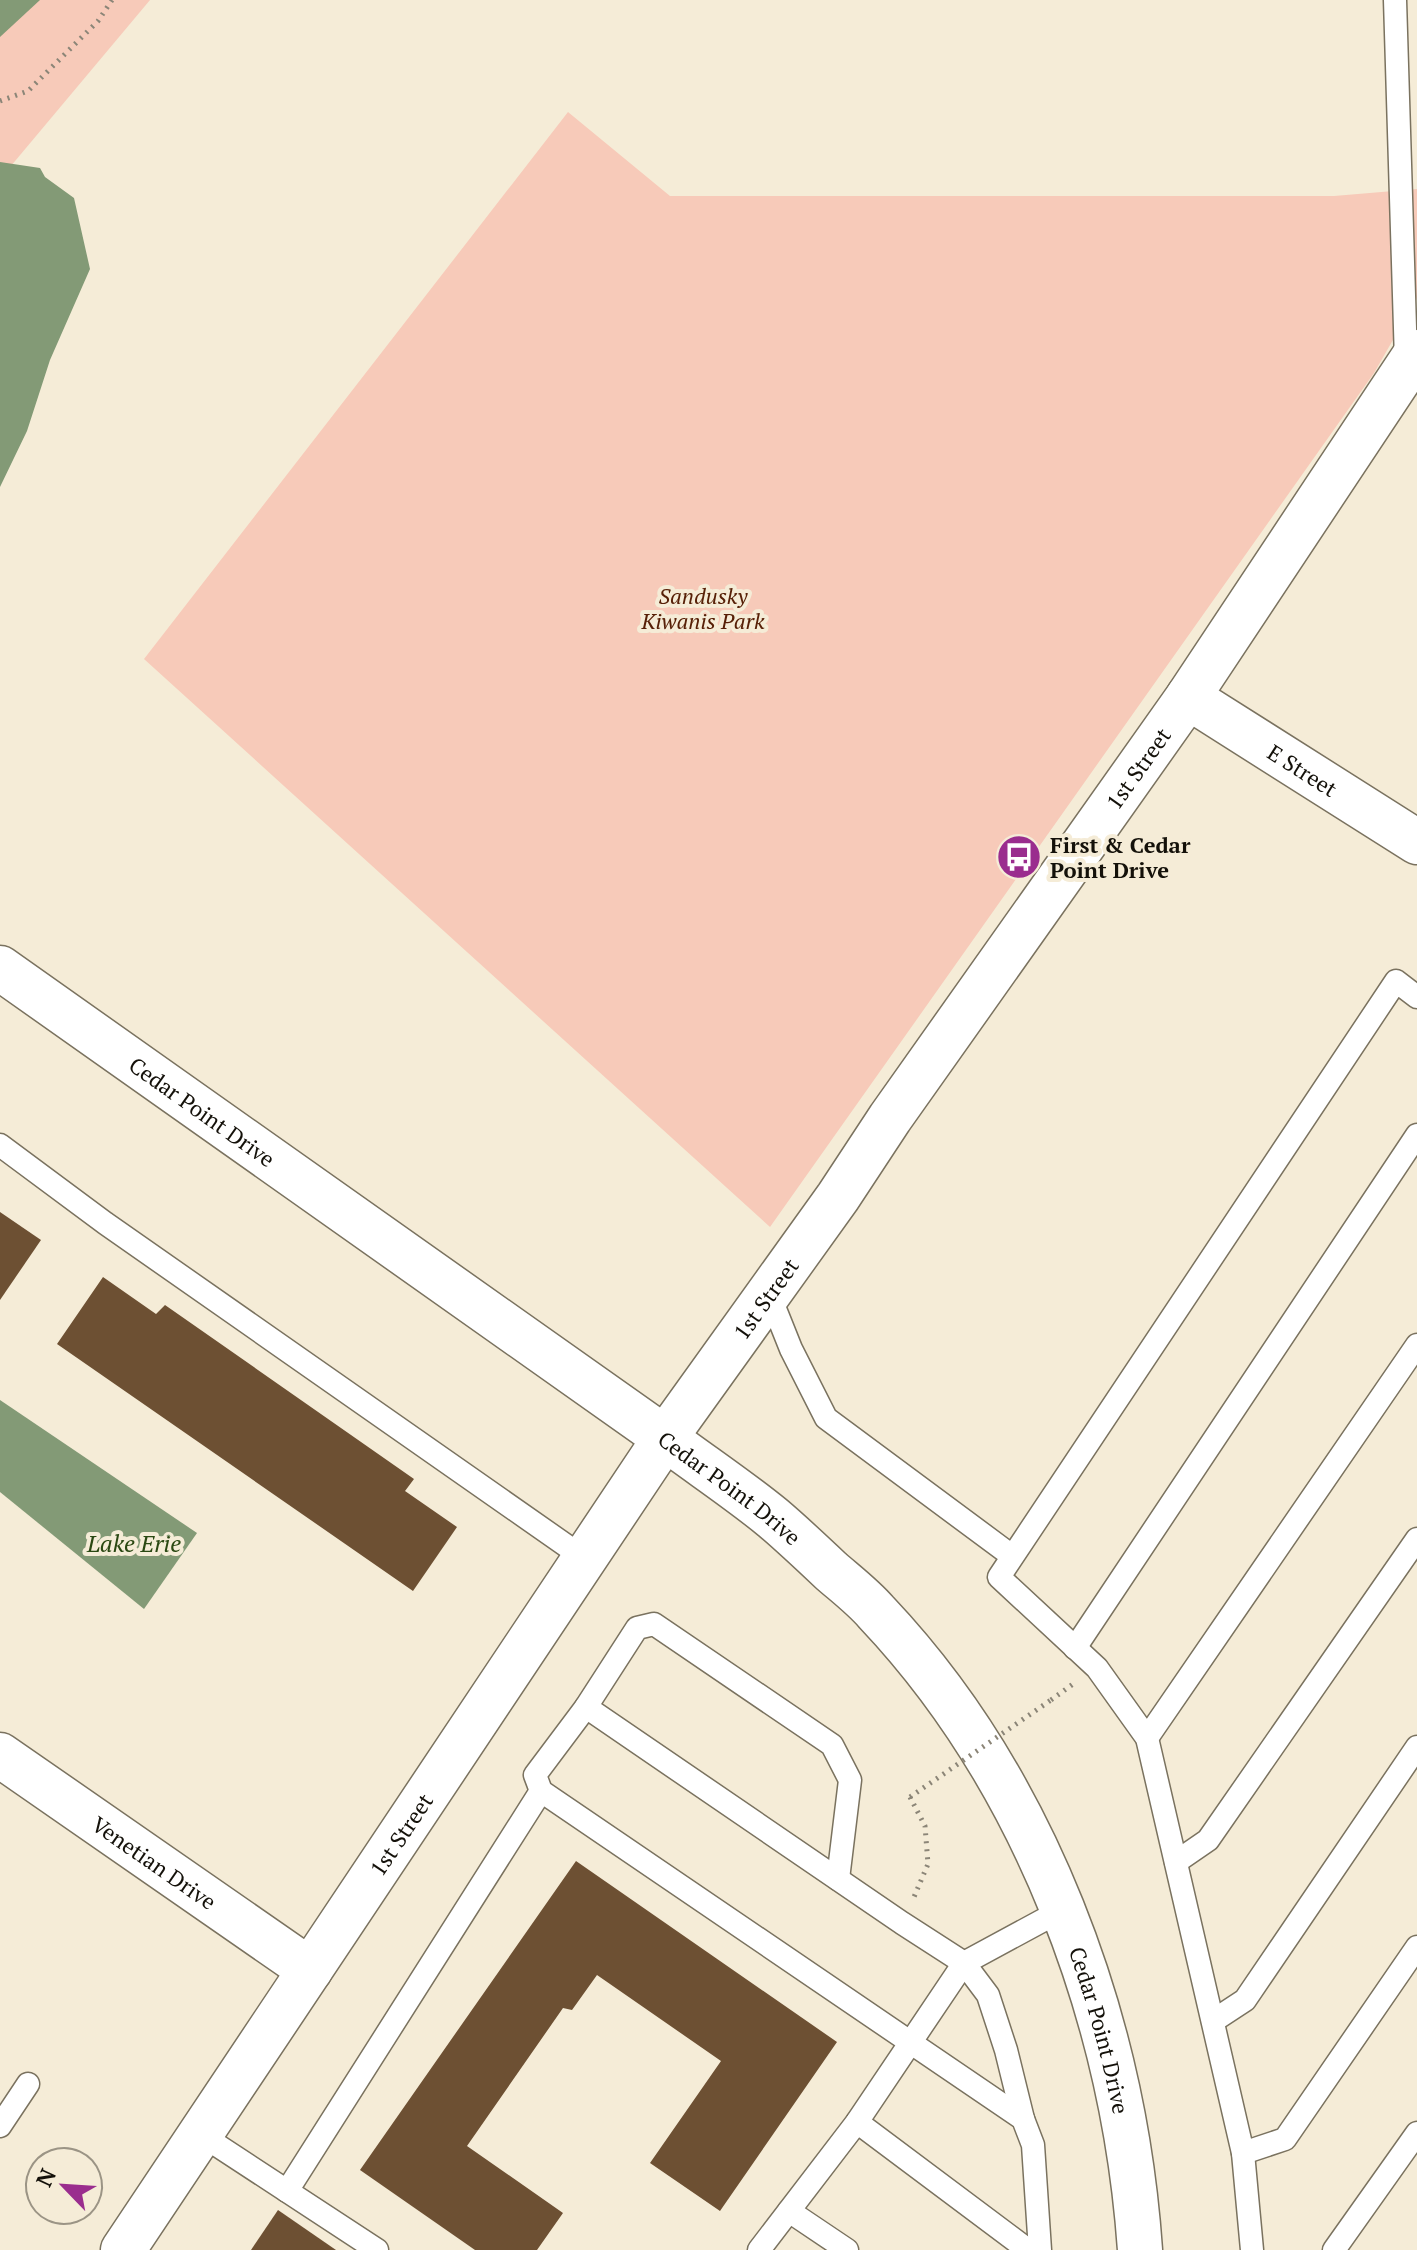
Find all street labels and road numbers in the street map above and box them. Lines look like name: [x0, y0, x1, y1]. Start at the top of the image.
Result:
street label: 1st Street: [1099, 721, 1177, 815]
street label: E Street: [1263, 737, 1343, 803]
street label: Cedar Point Drive: [124, 1050, 281, 1173]
street label: 1st Street: [726, 1252, 804, 1345]
street label: Cedar Point Drive: [653, 1424, 808, 1551]
street label: 1st Street: [363, 1787, 439, 1881]
street label: Venetian Drive: [87, 1809, 222, 1915]
street label: Cedar Point Drive: [1063, 1943, 1136, 2116]

